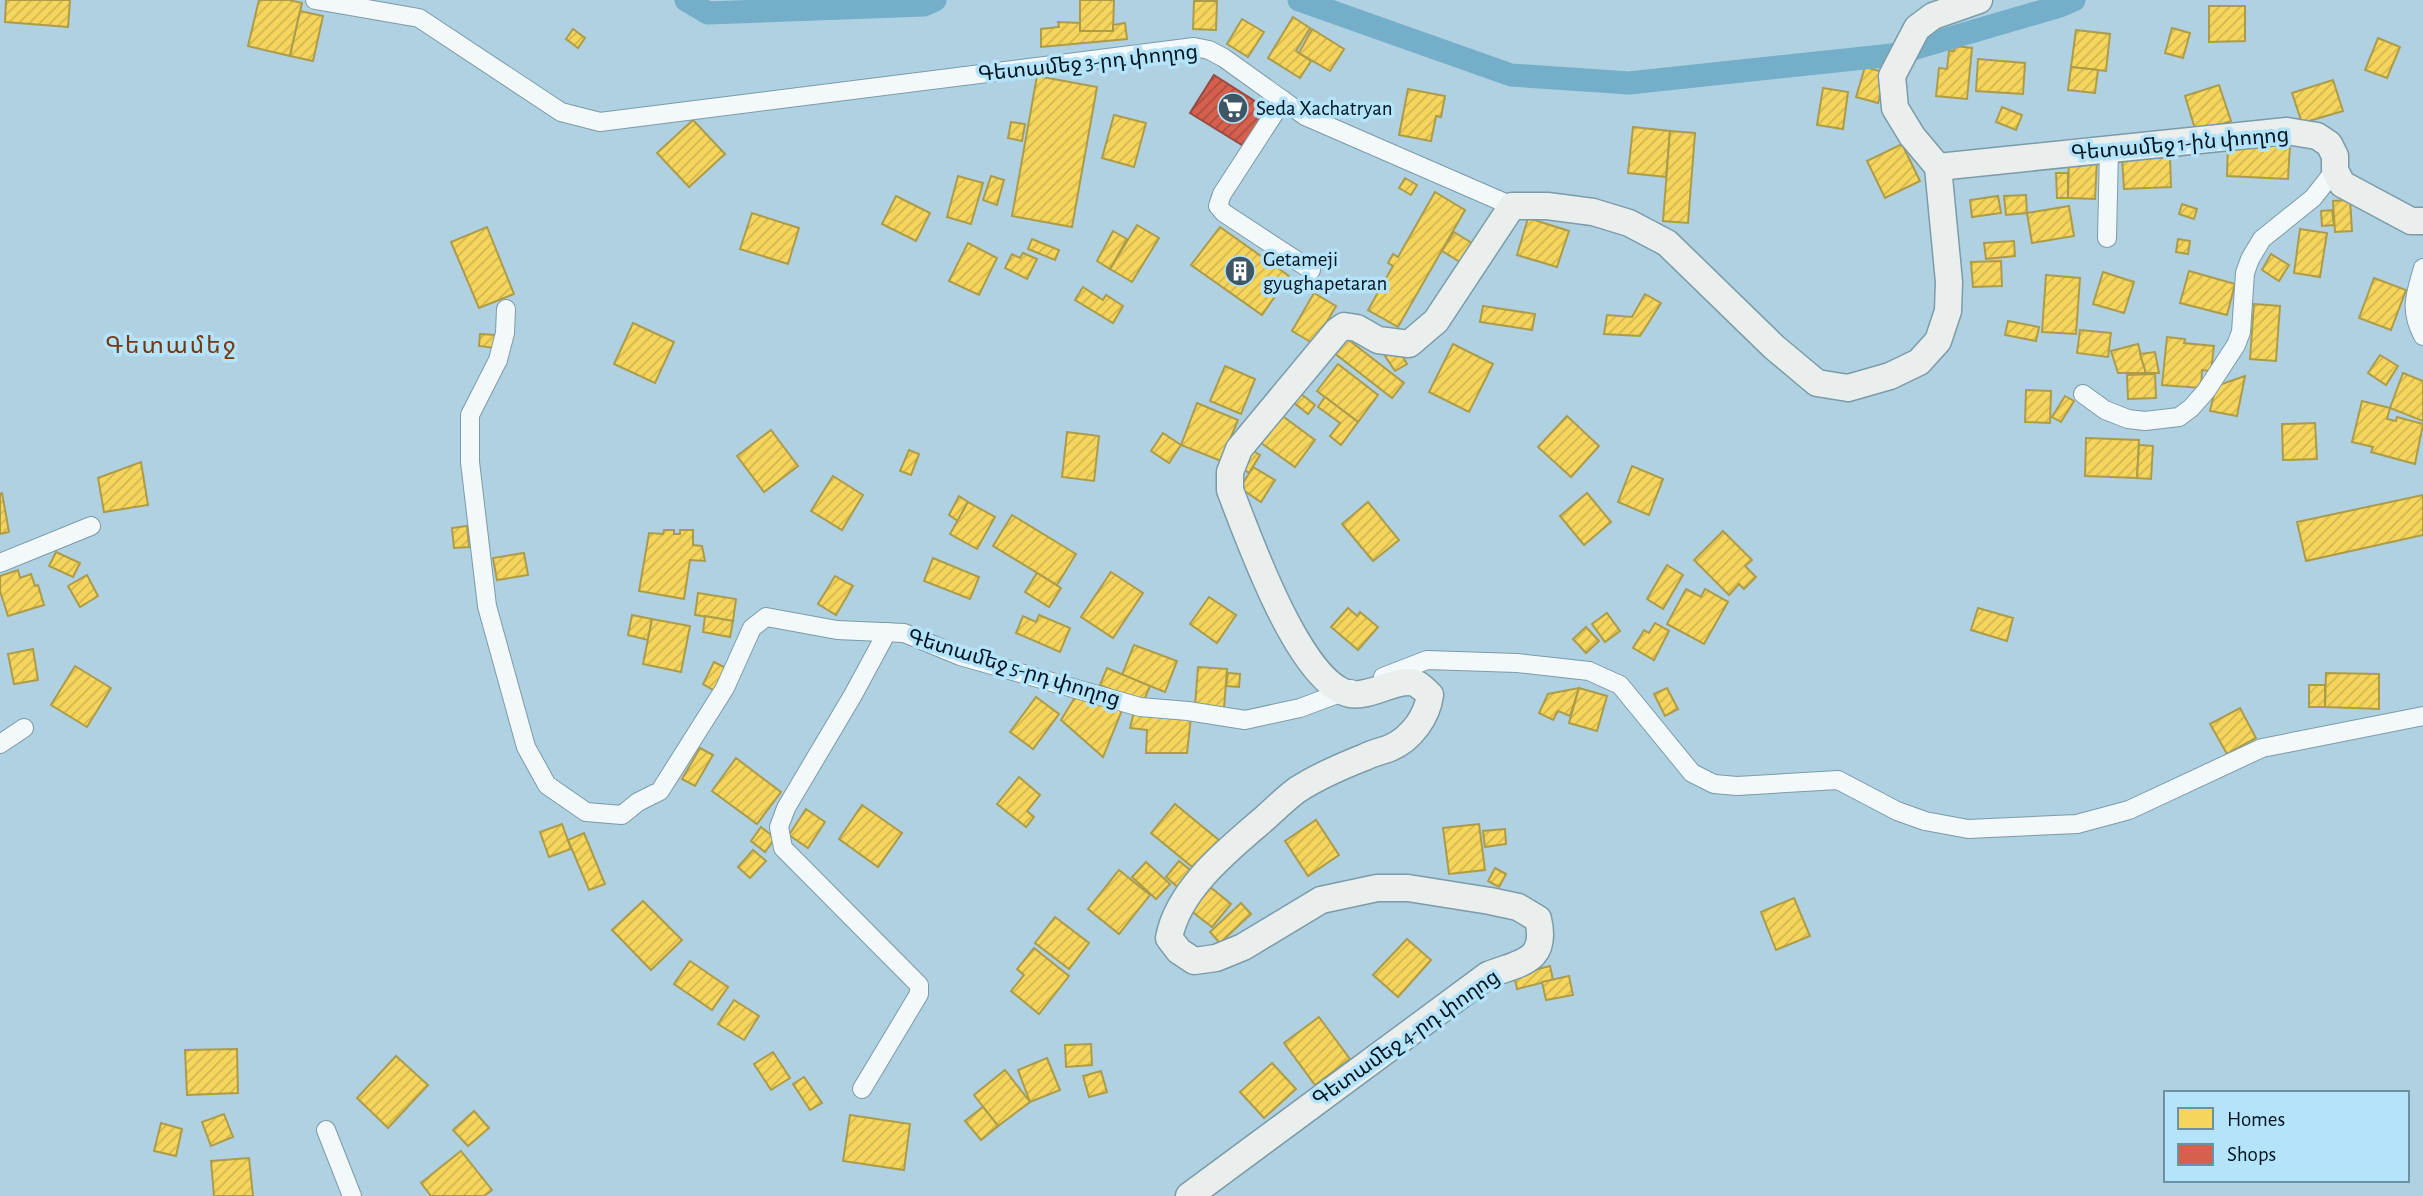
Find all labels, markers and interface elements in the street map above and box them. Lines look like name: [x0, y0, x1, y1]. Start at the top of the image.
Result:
street label: Գետամեջ 3-րդ փողոց: [977, 41, 1199, 86]
supermarket icon: Seda Xachatryan: [1216, 91, 1250, 125]
place label: Seda Xachatryan: [1256, 98, 1393, 119]
street label: Գետամեջ 1-ին փողոց: [2070, 124, 2290, 165]
place label: Getameji gyughapetaran: [1263, 249, 1387, 294]
building icon: Getameji gyughapetaran: [1223, 254, 1257, 288]
district label: Գետամեջ: [105, 334, 237, 359]
street label: Գետամեջ 5-րդ փողոց: [905, 626, 1123, 711]
street label: Գետամեջ 4-րդ փողոց: [1309, 966, 1504, 1111]
legend: [2164, 1091, 2409, 1182]
text: Homes: [2227, 1109, 2285, 1130]
text: Shops: [2227, 1144, 2276, 1165]

